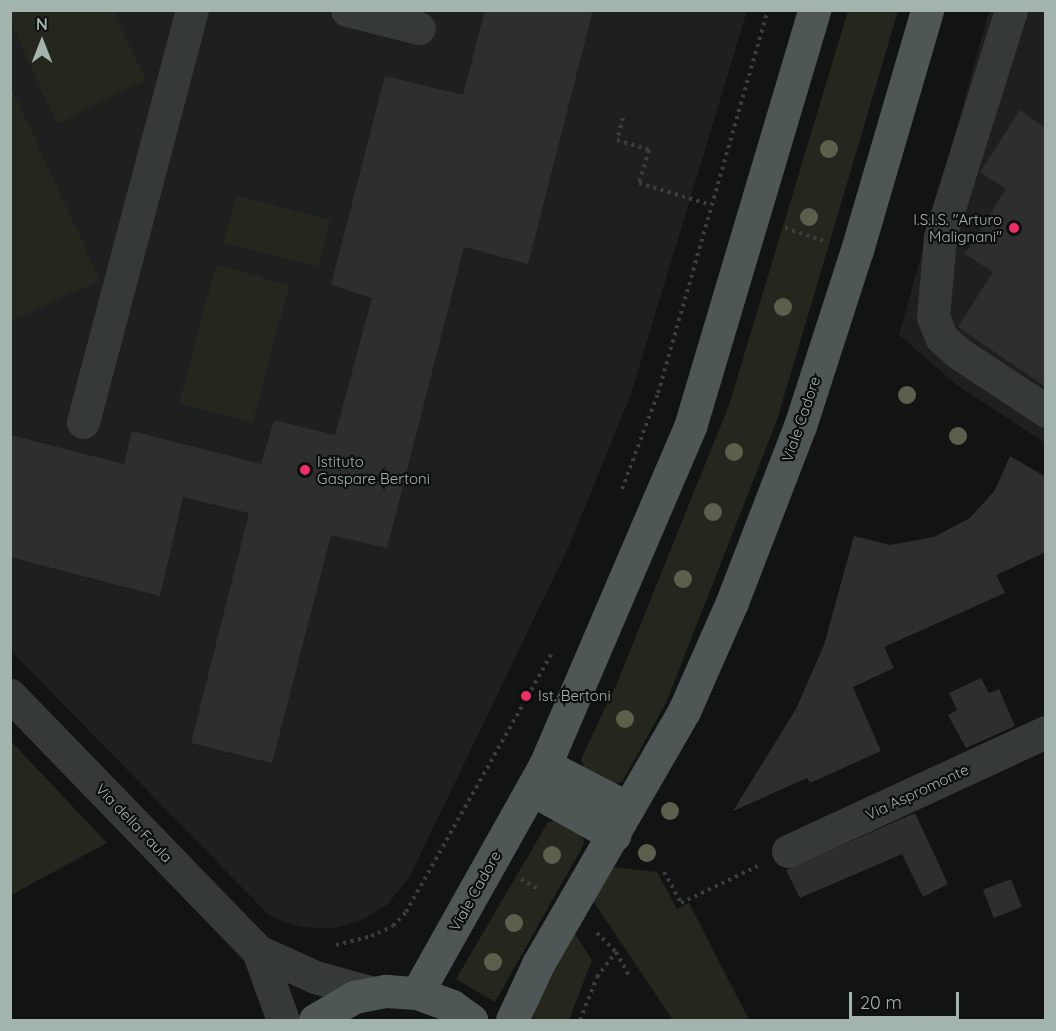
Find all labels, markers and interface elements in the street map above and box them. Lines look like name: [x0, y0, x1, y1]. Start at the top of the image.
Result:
north arrow: [12, 12, 72, 72]
text: N: [36, 14, 48, 34]
place label: I.S.I.S. "Arturo Malignani": [913, 210, 1002, 245]
marker: I.S.I.S. "Arturo Malignani": [1007, 221, 1021, 235]
street label: Viale Cadore: [778, 374, 824, 464]
place label: Istituto Gaspare Bertoni: [317, 452, 430, 487]
marker: Istituto Gaspare Bertoni: [298, 463, 312, 477]
place label: Ist. Bertoni: [538, 687, 611, 705]
marker: Ist. Bertoni: [519, 689, 533, 703]
street label: Via Aspromonte: [863, 760, 971, 824]
street label: Via della Faula: [92, 780, 176, 866]
street label: Viale Cadore: [446, 848, 504, 934]
scale bar: [852, 980, 962, 1018]
text: 20 m: [860, 991, 902, 1014]

